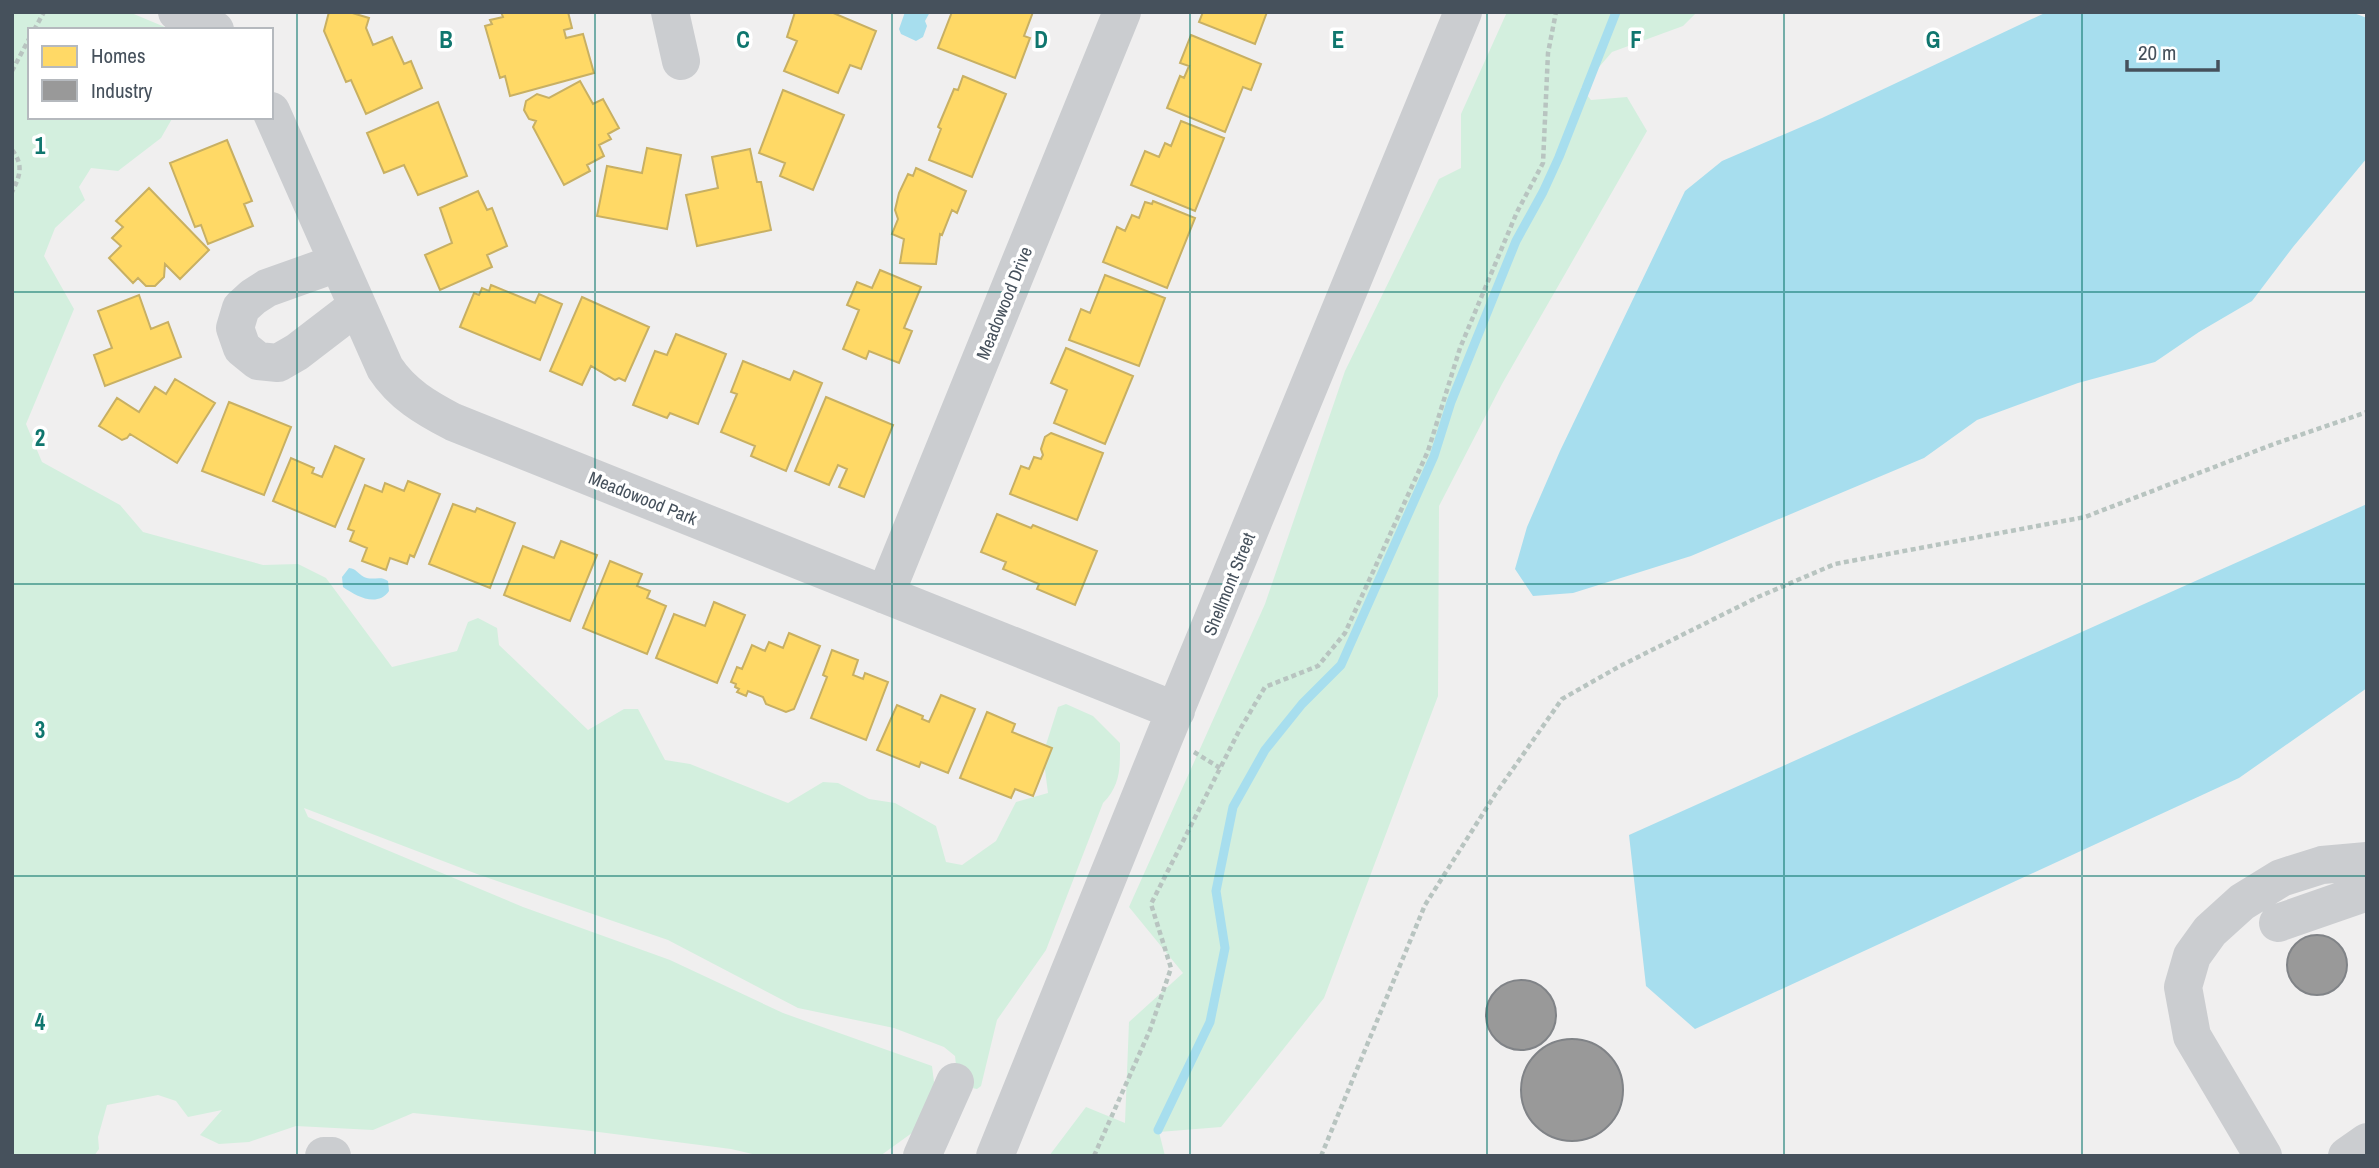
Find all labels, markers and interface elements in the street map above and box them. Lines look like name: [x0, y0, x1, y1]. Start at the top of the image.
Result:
text: B: [439, 24, 453, 55]
text: C: [736, 24, 750, 55]
text: D: [1034, 24, 1048, 55]
text: E: [1332, 24, 1344, 55]
text: F: [1630, 24, 1642, 55]
text: G: [1926, 24, 1940, 55]
legend: [28, 28, 273, 119]
scale bar: [2127, 28, 2218, 72]
text: 20 m: [2138, 38, 2176, 67]
text: Homes: [91, 41, 146, 70]
text: Industry: [91, 76, 153, 105]
text: 1: [35, 130, 46, 161]
street label: Meadowood Drive: [970, 243, 1038, 363]
text: 2: [35, 422, 45, 453]
street label: Meadowood Park: [585, 465, 702, 531]
street label: Shellmont Street: [1197, 529, 1261, 639]
text: 3: [35, 714, 45, 745]
text: 4: [35, 1006, 46, 1037]

